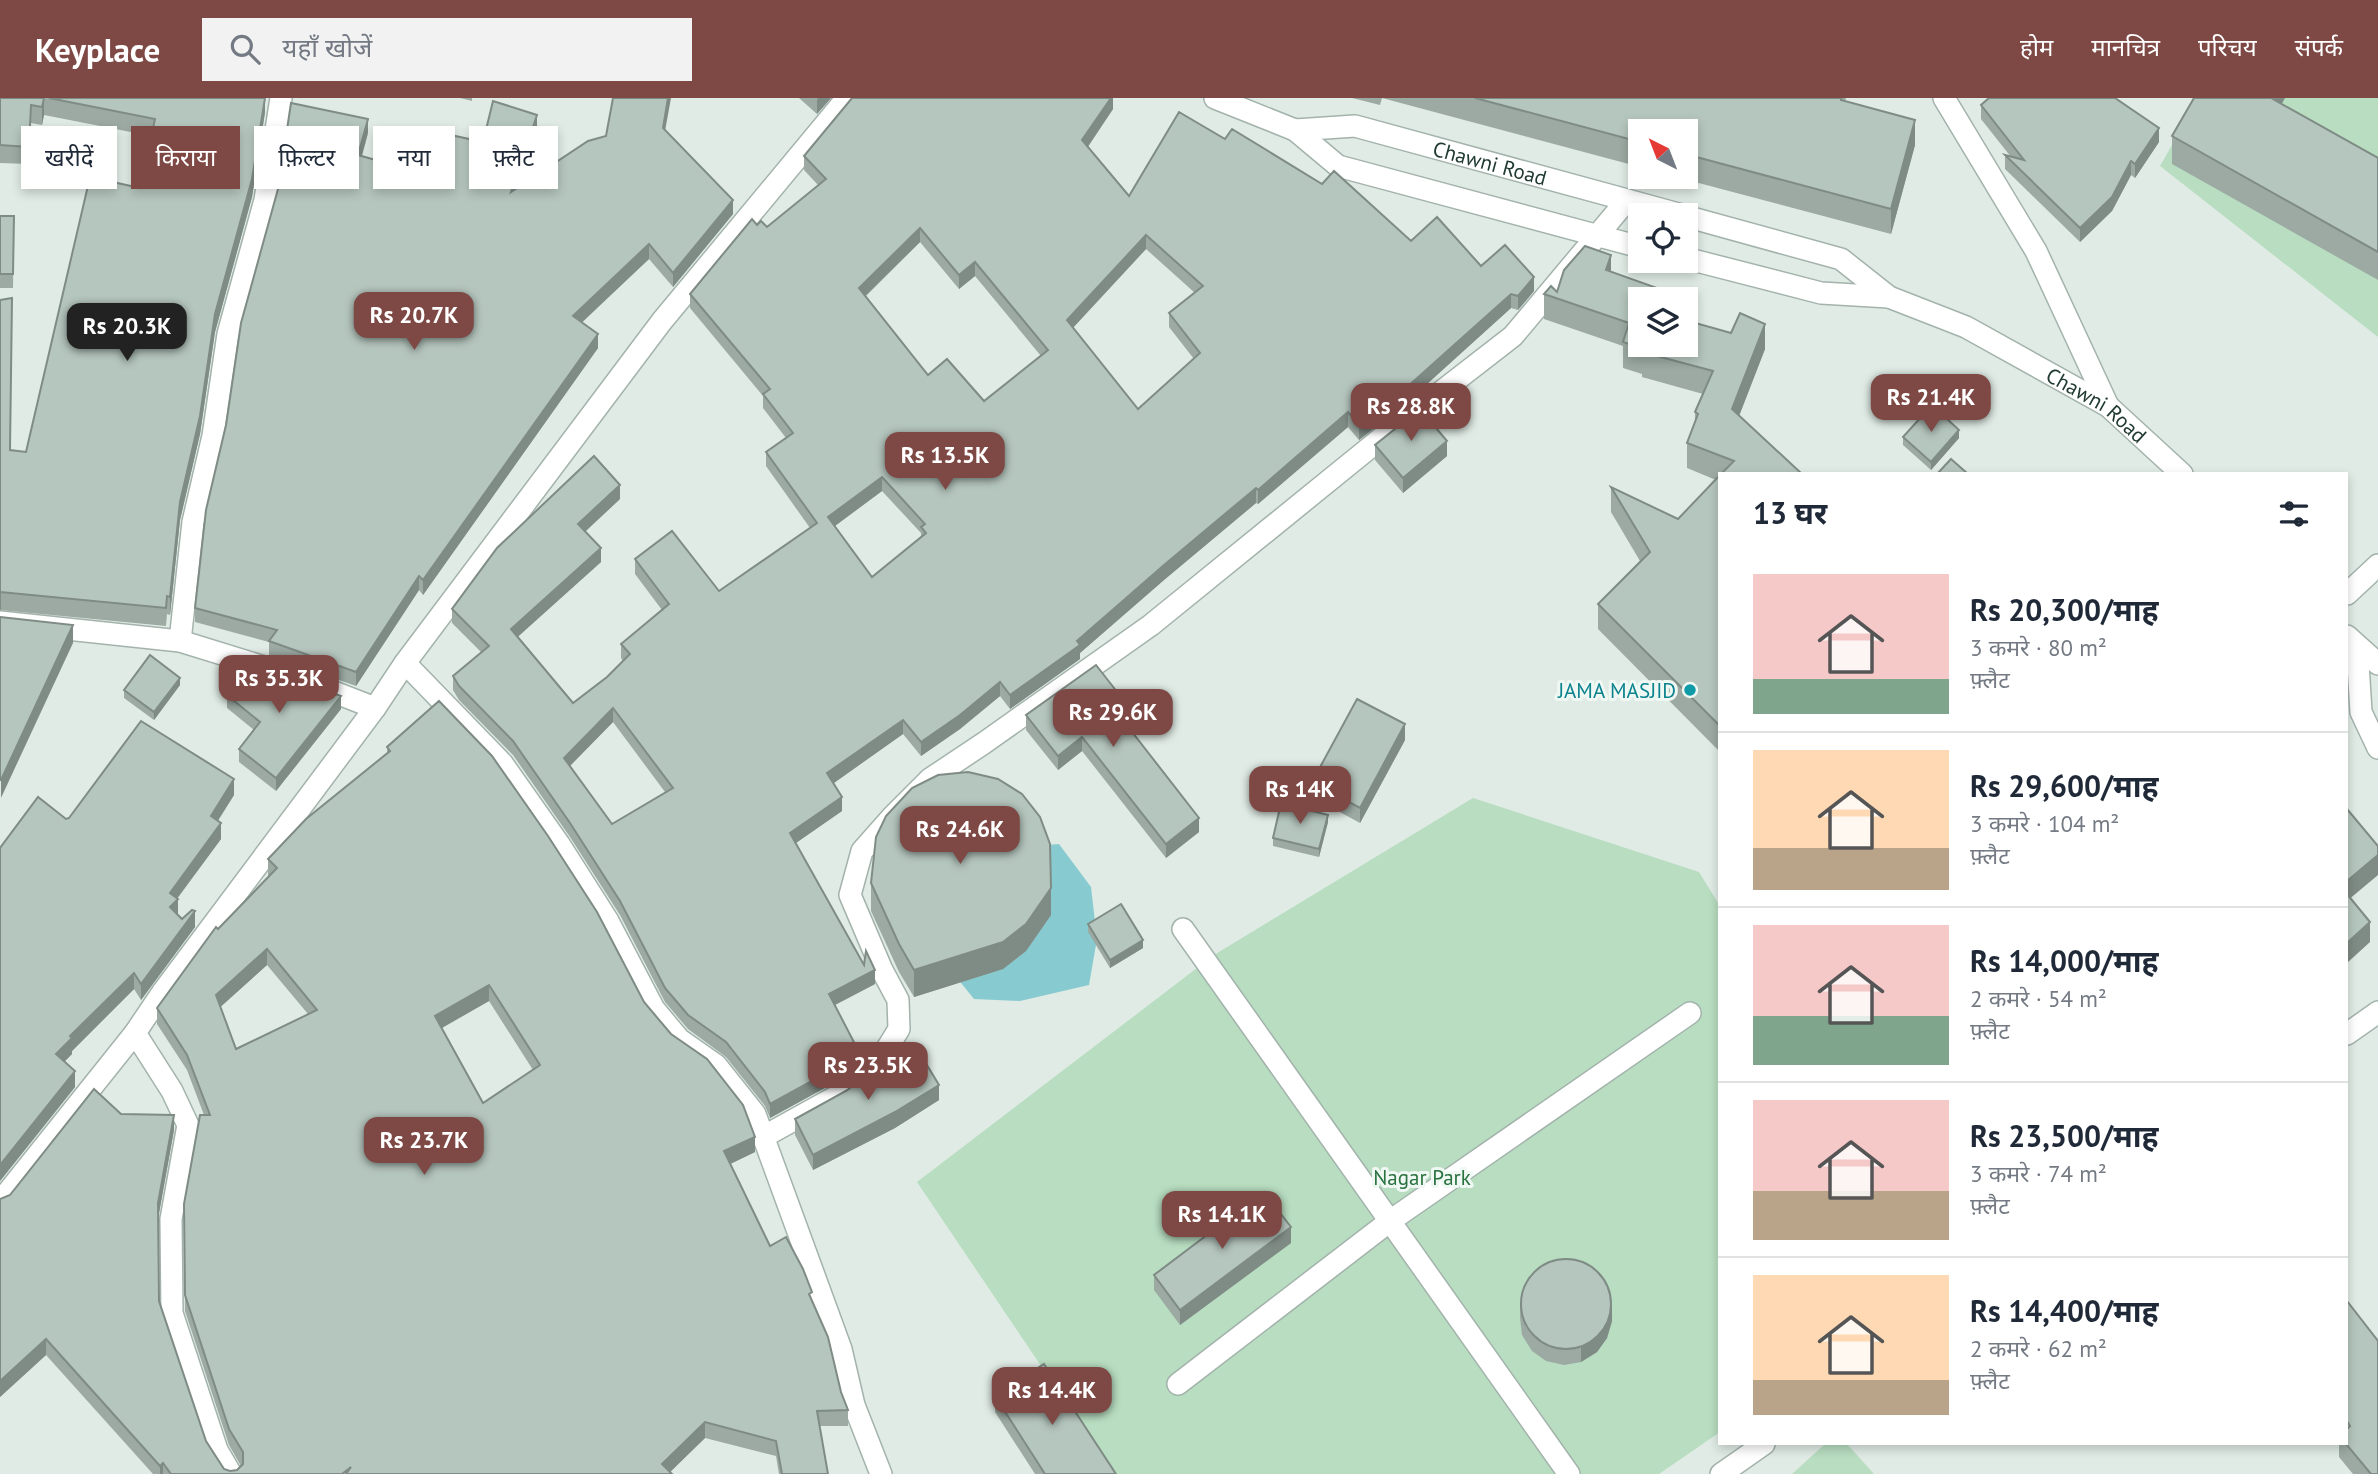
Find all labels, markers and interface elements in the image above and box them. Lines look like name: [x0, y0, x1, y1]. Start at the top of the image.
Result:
search box: [202, 18, 692, 81]
text: Keyplace: [35, 28, 160, 71]
icon: search: [226, 30, 264, 68]
text: यहाँ खोजें: [282, 31, 372, 64]
text: होम: [2020, 32, 2053, 63]
text: मानचित्र: [2091, 32, 2160, 63]
text: परिचय: [2198, 32, 2257, 63]
text: संपर्क: [2295, 32, 2343, 63]
north arrow: [1628, 119, 1698, 189]
map controls: [1628, 119, 1698, 357]
chip: खरीदें: [21, 126, 117, 189]
chip: किराया: [131, 126, 240, 189]
chip: फ़िल्टर: [254, 126, 359, 189]
chip: नया: [373, 126, 455, 189]
chip: फ़्लैट: [469, 126, 558, 189]
street label: Chawni Road: [1430, 134, 1550, 191]
button: locate: [1628, 203, 1698, 273]
button: layers: [1628, 287, 1698, 357]
pin: Rs 20.7K: [342, 292, 486, 352]
text: Rs 20.7K: [370, 300, 458, 329]
pin: Rs 20.3K: [55, 303, 199, 363]
text: Rs 20.3K: [83, 311, 171, 340]
street label: Chawni Road: [2042, 361, 2153, 449]
pin: Rs 21.4K: [1859, 374, 2003, 434]
text: Rs 21.4K: [1887, 382, 1975, 411]
pin: Rs 28.8K: [1339, 384, 1483, 443]
text: Rs 28.8K: [1367, 391, 1455, 420]
pin: Rs 13.5K: [873, 432, 1017, 492]
text: Rs 13.5K: [901, 440, 989, 469]
text: 13 घर: [1753, 493, 1827, 532]
icon: filters: [2275, 495, 2313, 533]
text: Rs 20,300/माह: [1970, 590, 2159, 629]
icon: home: [1809, 602, 1893, 686]
text: 3 कमरे · 80 m²: [1970, 633, 2107, 662]
pin: Rs 35.3K: [207, 656, 351, 715]
text: Rs 35.3K: [235, 663, 323, 692]
text: फ़्लैट: [1970, 665, 2010, 694]
place label: JAMA MASJID: [1557, 677, 1676, 704]
marker: JAMA MASJID: [1682, 682, 1698, 698]
pin: Rs 29.6K: [1041, 690, 1185, 749]
text: Rs 29.6K: [1069, 697, 1157, 726]
pin: Rs 14K: [1243, 766, 1357, 826]
text: Rs 29,600/माह: [1970, 766, 2159, 805]
text: Rs 14K: [1265, 774, 1335, 803]
icon: home: [1809, 778, 1893, 862]
pin: Rs 24.6K: [888, 806, 1032, 866]
text: 3 कमरे · 104 m²: [1970, 809, 2119, 838]
text: Rs 24.6K: [916, 814, 1004, 843]
text: फ़्लैट: [1970, 841, 2010, 870]
text: Rs 14,000/माह: [1970, 941, 2159, 980]
icon: home: [1809, 953, 1893, 1037]
text: 2 कमरे · 54 m²: [1970, 984, 2107, 1013]
text: फ़्लैट: [1970, 1016, 2010, 1045]
pin: Rs 23.5K: [796, 1042, 940, 1102]
text: Rs 23.5K: [824, 1050, 912, 1079]
text: Rs 23,500/माह: [1970, 1116, 2159, 1155]
pin: Rs 23.7K: [352, 1118, 496, 1177]
text: Rs 23.7K: [380, 1125, 468, 1154]
icon: home: [1809, 1128, 1893, 1212]
text: 3 कमरे · 74 m²: [1970, 1159, 2107, 1188]
park label: Nagar Park: [1373, 1164, 1471, 1191]
text: फ़्लैट: [1970, 1191, 2010, 1220]
pin: Rs 14.1K: [1150, 1192, 1294, 1251]
text: Rs 14.1K: [1178, 1199, 1266, 1228]
text: Rs 14,400/माह: [1970, 1291, 2159, 1330]
icon: home: [1809, 1303, 1893, 1387]
text: 2 कमरे · 62 m²: [1970, 1334, 2107, 1363]
text: फ़्लैट: [1970, 1366, 2010, 1395]
pin: Rs 14.4K: [980, 1368, 1124, 1427]
text: Rs 14.4K: [1008, 1375, 1096, 1404]

